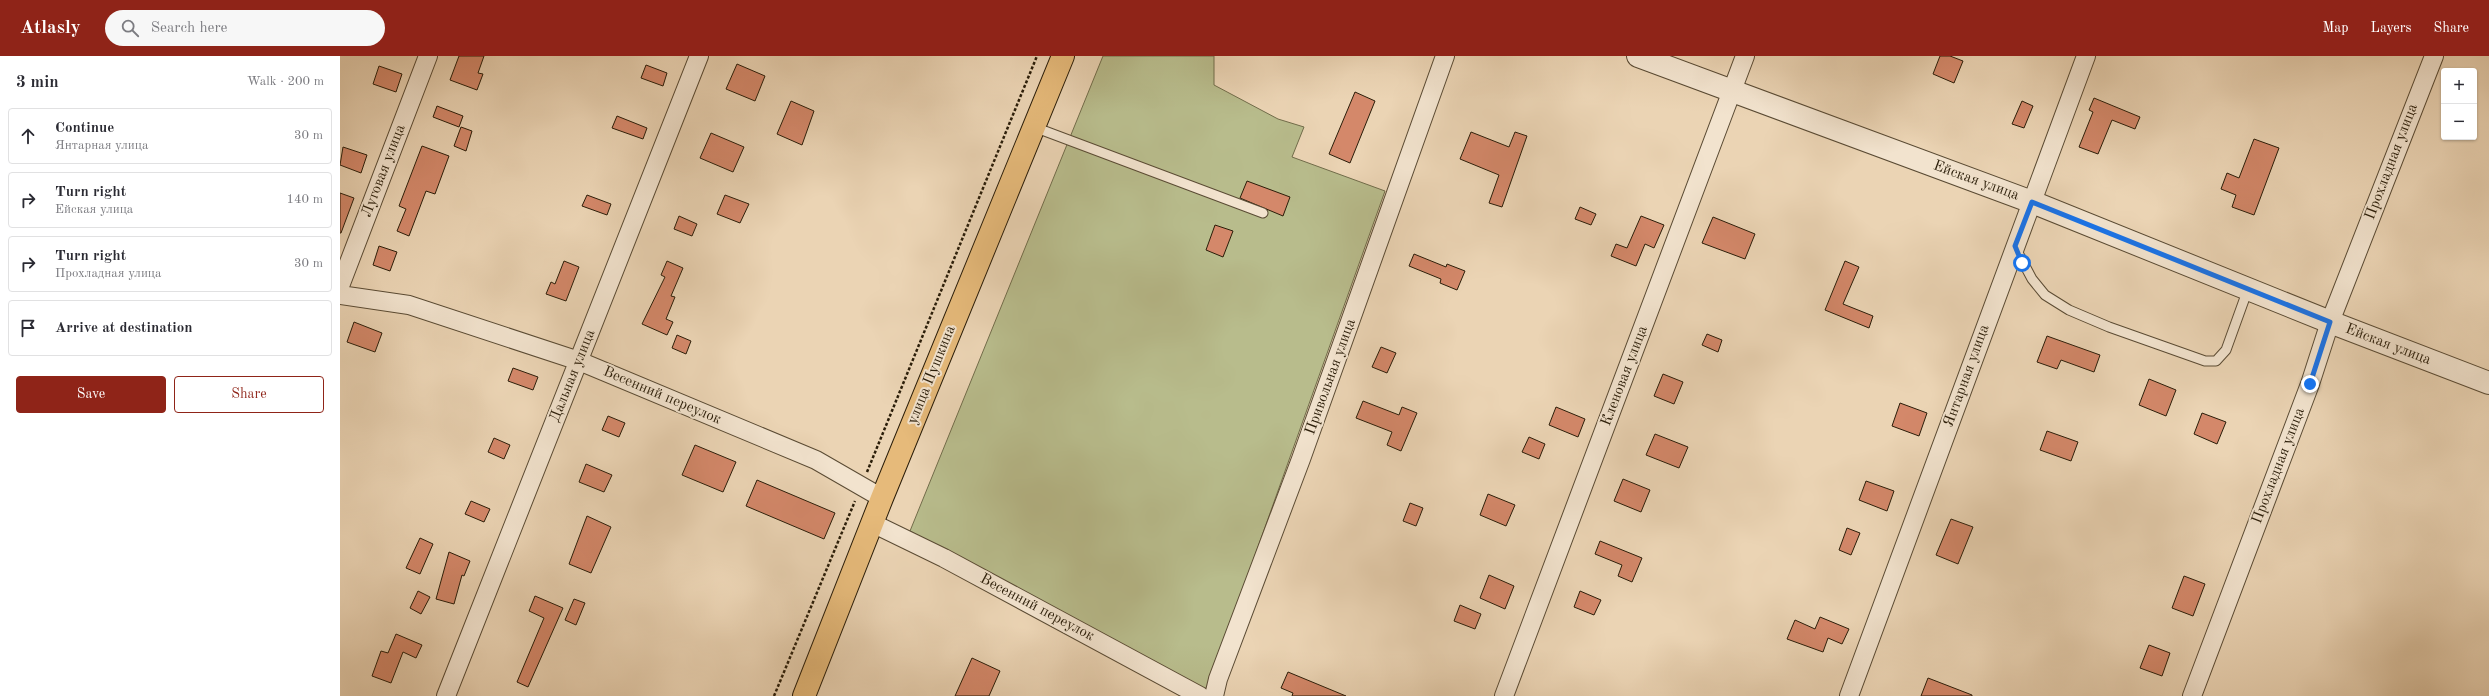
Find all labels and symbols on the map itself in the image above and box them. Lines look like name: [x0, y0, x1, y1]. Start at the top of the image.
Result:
street label: Прохладная улица: [2363, 101, 2421, 222]
street label: Луговая улица: [359, 122, 409, 219]
street label: Ейская улица: [1931, 159, 2022, 204]
route start: [2013, 254, 2031, 272]
street label: Привольная улица: [1303, 317, 1359, 437]
street label: Янтарная улица: [1942, 322, 1993, 429]
street label: Ейская улица: [2343, 322, 2433, 368]
street label: улица Пушкина: [905, 323, 959, 426]
street label: Кленовая улица: [1599, 323, 1651, 428]
street label: Дальная улица: [548, 327, 599, 424]
street label: Весенний переулок: [601, 364, 724, 428]
route end: [2301, 375, 2319, 393]
street label: Прохладная улица: [2250, 405, 2308, 526]
street label: Весенний переулок: [977, 572, 1097, 645]

